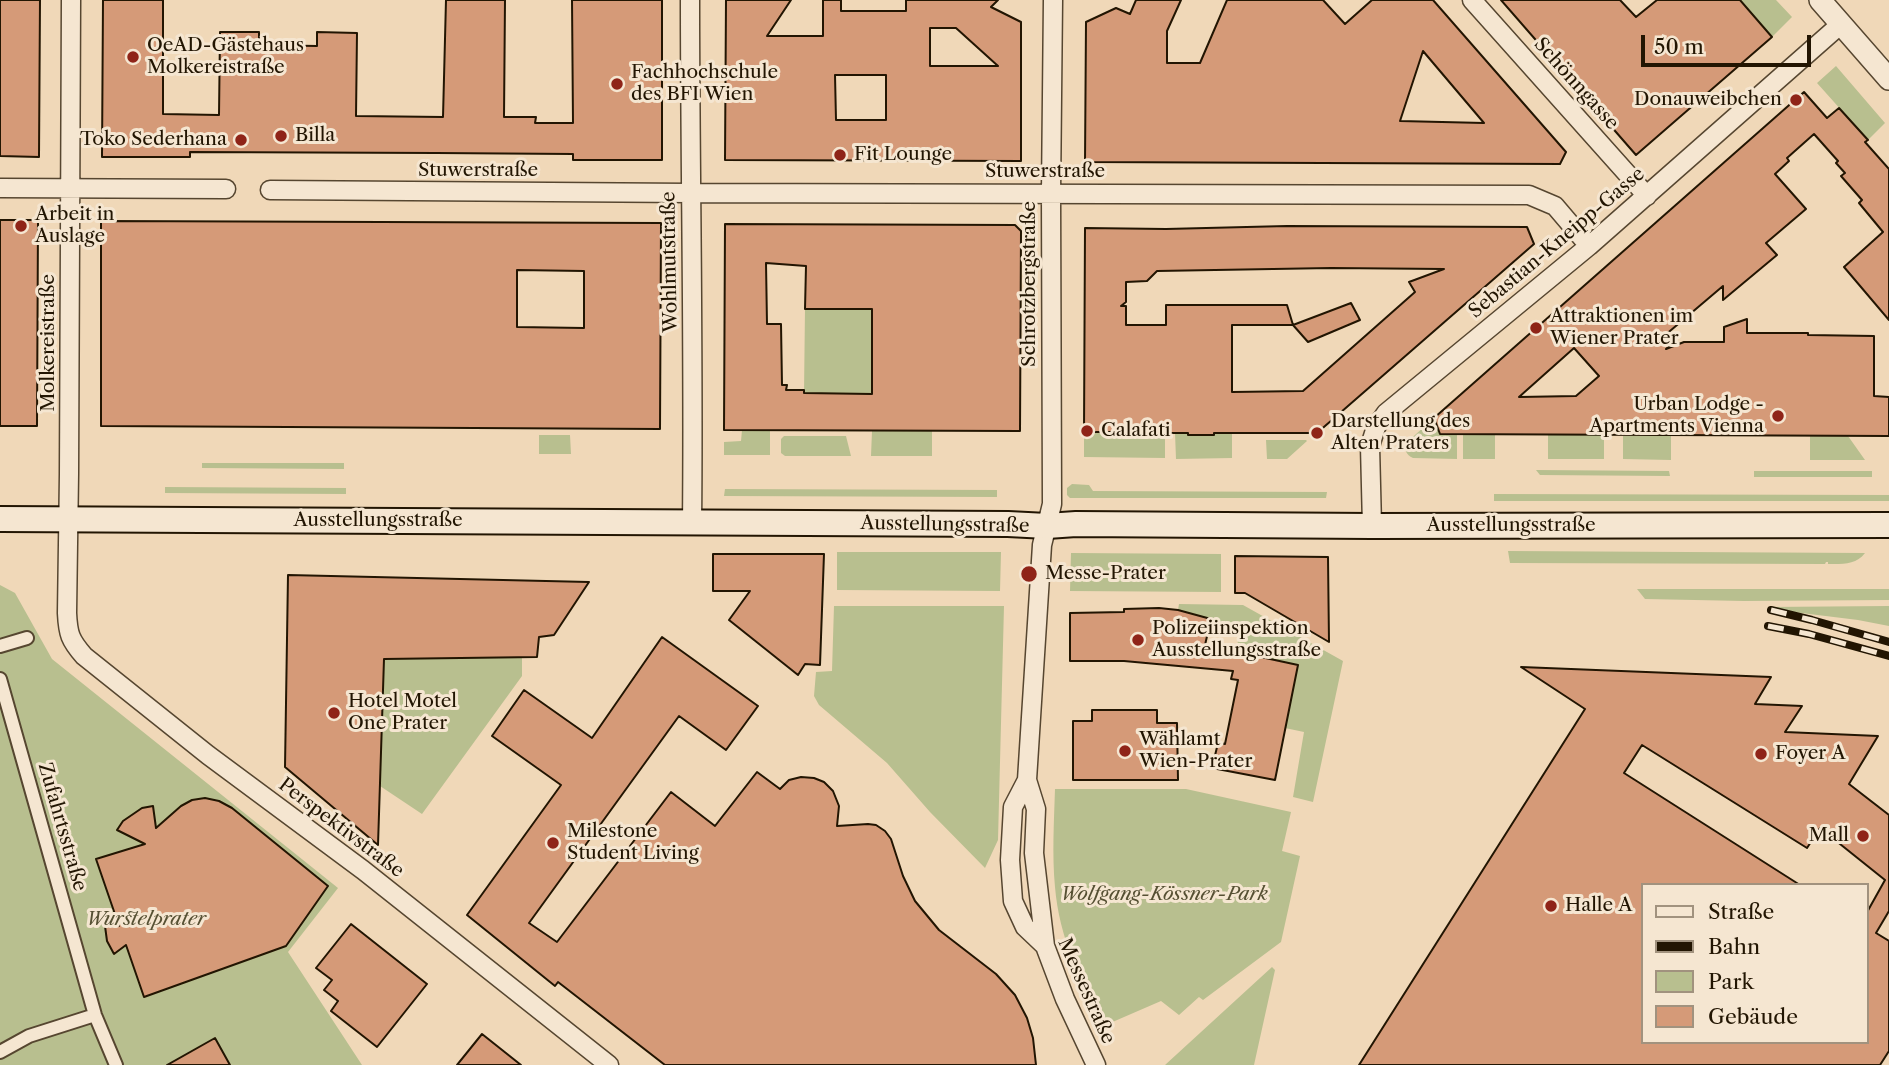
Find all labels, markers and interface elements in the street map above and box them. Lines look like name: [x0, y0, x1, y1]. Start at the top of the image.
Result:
scale bar: [1644, 21, 1814, 65]
street label: Schönngasse: [1529, 33, 1623, 135]
text: 50 m: [1654, 34, 1704, 59]
place label: OeAD-Gästehaus Molkereistraße: [147, 35, 304, 79]
marker: OeAD-Gästehaus Molkereistraße: [125, 49, 141, 65]
place label: Fachhochschule des BFI Wien: [631, 62, 778, 106]
marker: Fachhochschule des BFI Wien: [609, 76, 625, 92]
place label: Donauweibchen: [1634, 89, 1782, 111]
marker: Donauweibchen: [1788, 92, 1804, 108]
place label: Billa: [295, 125, 335, 147]
marker: Billa: [273, 128, 289, 144]
place label: Toko Sederhana: [80, 129, 227, 151]
marker: Toko Sederhana: [233, 132, 249, 148]
place label: Fit Lounge: [854, 144, 952, 166]
marker: Fit Lounge: [832, 147, 848, 163]
street label: Stuwerstraße: [418, 160, 538, 182]
street label: Stuwerstraße: [985, 161, 1105, 183]
street label: Sebastian-Kneipp-Gasse: [1465, 163, 1649, 323]
street label: Wohlmutstraße: [657, 191, 683, 333]
street label: Schrotzbergstraße: [1019, 201, 1041, 367]
place label: Arbeit in Auslage: [35, 204, 114, 248]
marker: Arbeit in Auslage: [13, 218, 29, 234]
street label: Molkereistraße: [38, 274, 60, 412]
place label: Attraktionen im Wiener Prater: [1550, 306, 1693, 350]
marker: Attraktionen im Wiener Prater: [1528, 320, 1544, 336]
place label: Urban Lodge - Apartments Vienna: [1589, 394, 1764, 438]
marker: Urban Lodge - Apartments Vienna: [1770, 408, 1786, 424]
place label: Darstellung des Alten Praters: [1331, 411, 1470, 455]
place label: Calafati: [1101, 420, 1171, 442]
marker: Calafati: [1079, 423, 1095, 439]
marker: Darstellung des Alten Praters: [1309, 425, 1325, 441]
street label: Ausstellungsstraße: [293, 510, 463, 532]
street label: Ausstellungsstraße: [860, 512, 1030, 538]
street label: Ausstellungsstraße: [1426, 515, 1596, 537]
place label: Messe-Prater: [1045, 563, 1166, 585]
marker: Messe-Prater: [1019, 564, 1039, 584]
place label: Polizeiinspektion Ausstellungsstraße: [1152, 618, 1321, 662]
marker: Polizeiinspektion Ausstellungsstraße: [1130, 632, 1146, 648]
place label: Hotel Motel One Prater: [348, 691, 457, 735]
marker: Hotel Motel One Prater: [326, 705, 342, 721]
place label: Wählamt Wien-Prater: [1139, 729, 1252, 773]
marker: Wählamt Wien-Prater: [1117, 743, 1133, 759]
place label: Foyer A: [1775, 743, 1845, 765]
marker: Foyer A: [1753, 746, 1769, 762]
street label: Zufahrtsstraße: [33, 760, 91, 894]
street label: Perspektivstraße: [274, 773, 408, 883]
place label: Milestone Student Living: [567, 821, 699, 865]
place label: Mall: [1809, 825, 1849, 847]
marker: Mall: [1855, 828, 1871, 844]
marker: Milestone Student Living: [545, 835, 561, 851]
legend: [1640, 883, 1868, 1044]
park label: Wolfgang-Kössner-Park: [1060, 884, 1268, 906]
place label: Halle A: [1565, 895, 1632, 917]
marker: Halle A: [1543, 898, 1559, 914]
text: Straße: [1708, 899, 1774, 924]
park label: Wurstelprater: [86, 909, 206, 931]
text: Bahn: [1708, 934, 1760, 959]
street label: Messestraße: [1053, 935, 1119, 1047]
text: Park: [1708, 969, 1754, 994]
text: Gebäude: [1708, 1004, 1798, 1029]

